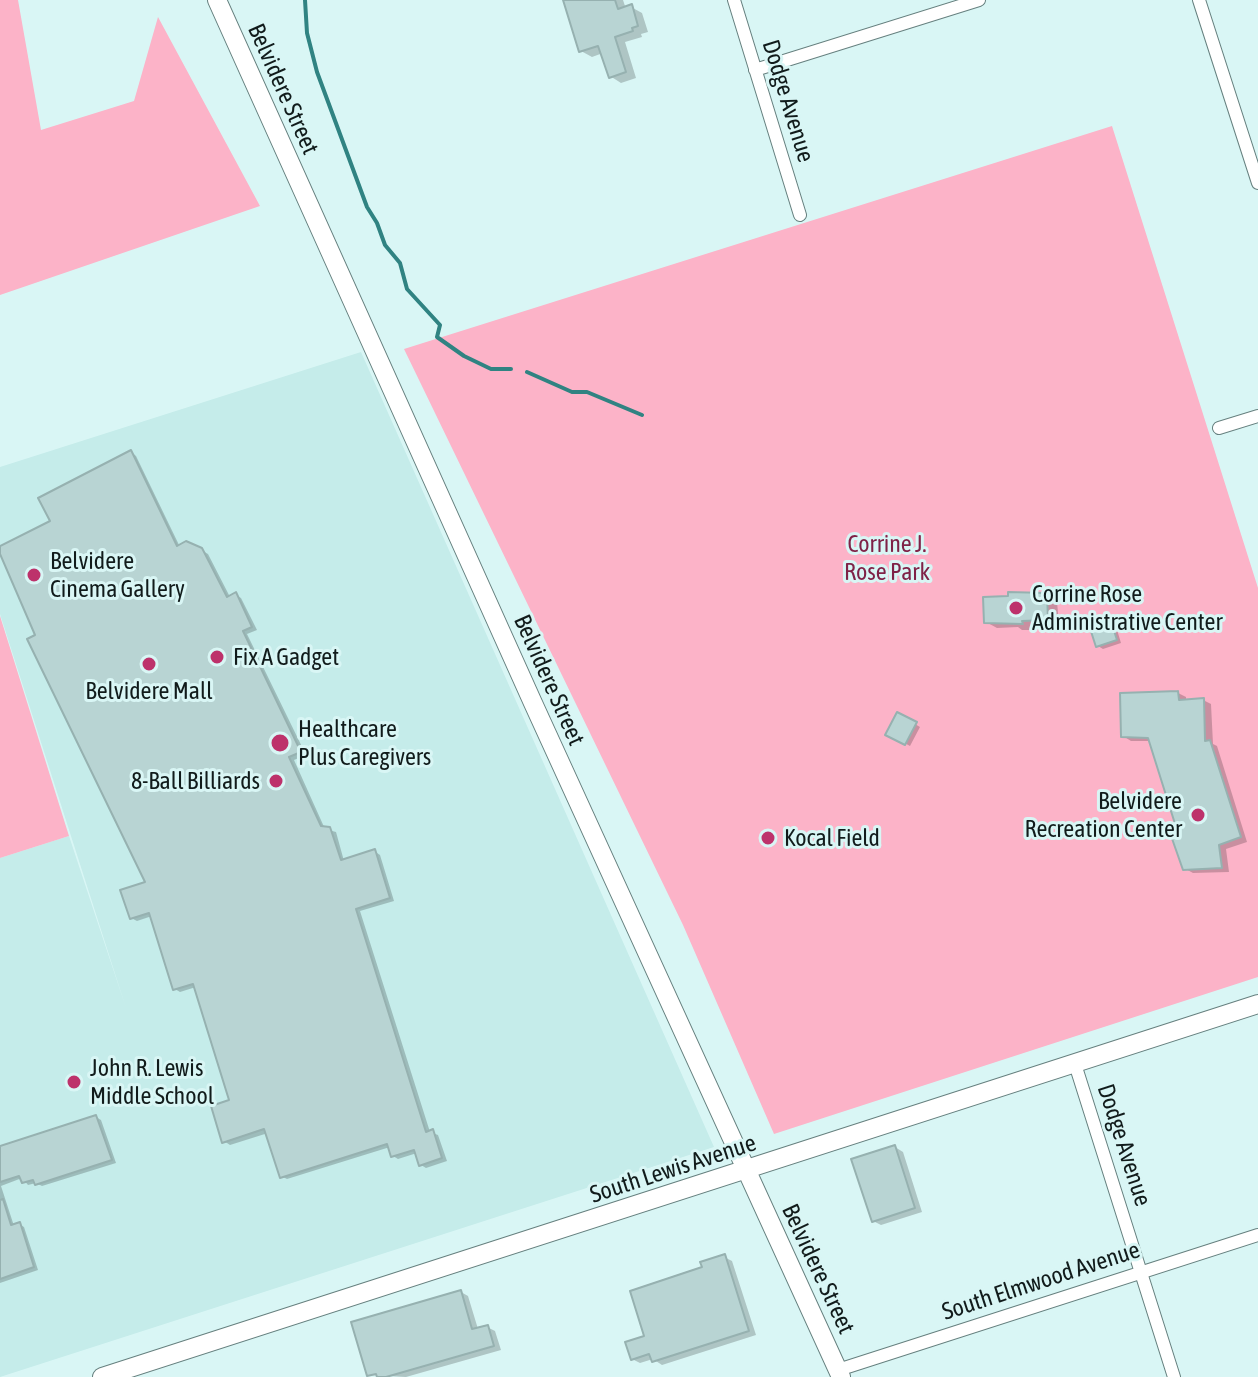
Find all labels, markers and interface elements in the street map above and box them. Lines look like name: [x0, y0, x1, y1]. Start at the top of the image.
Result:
street label: Belvidere Street: [241, 19, 325, 159]
street label: Dodge Avenue: [756, 36, 820, 166]
park label: Corrine J. Rose Park: [844, 530, 930, 586]
place label: Belvidere Cinema Gallery: [50, 547, 185, 603]
marker: Belvidere Cinema Gallery: [25, 566, 43, 584]
place label: Corrine Rose Administrative Center: [1032, 580, 1222, 636]
marker: Corrine Rose Administrative Center: [1007, 599, 1025, 617]
street label: Belvidere Street: [507, 610, 591, 750]
place label: Fix A Gadget: [233, 643, 339, 671]
marker: Fix A Gadget: [208, 648, 226, 666]
marker: Belvidere Mall: [140, 655, 158, 673]
place label: Belvidere Mall: [85, 677, 213, 705]
place label: Healthcare Plus Caregivers: [298, 715, 431, 771]
marker: Healthcare Plus Caregivers: [269, 732, 291, 754]
place label: 8-Ball Billiards: [131, 767, 260, 795]
marker: 8-Ball Billiards: [267, 772, 285, 790]
place label: Belvidere Recreation Center: [1025, 787, 1182, 843]
marker: Belvidere Recreation Center: [1189, 806, 1207, 824]
place label: Kocal Field: [784, 824, 880, 852]
marker: Kocal Field: [759, 829, 777, 847]
place label: John R. Lewis Middle School: [90, 1054, 214, 1110]
marker: John R. Lewis Middle School: [65, 1073, 83, 1091]
street label: Dodge Avenue: [1091, 1080, 1157, 1210]
street label: South Lewis Avenue: [586, 1129, 760, 1209]
street label: Belvidere Street: [775, 1199, 861, 1339]
street label: South Elmwood Avenue: [938, 1235, 1144, 1327]

